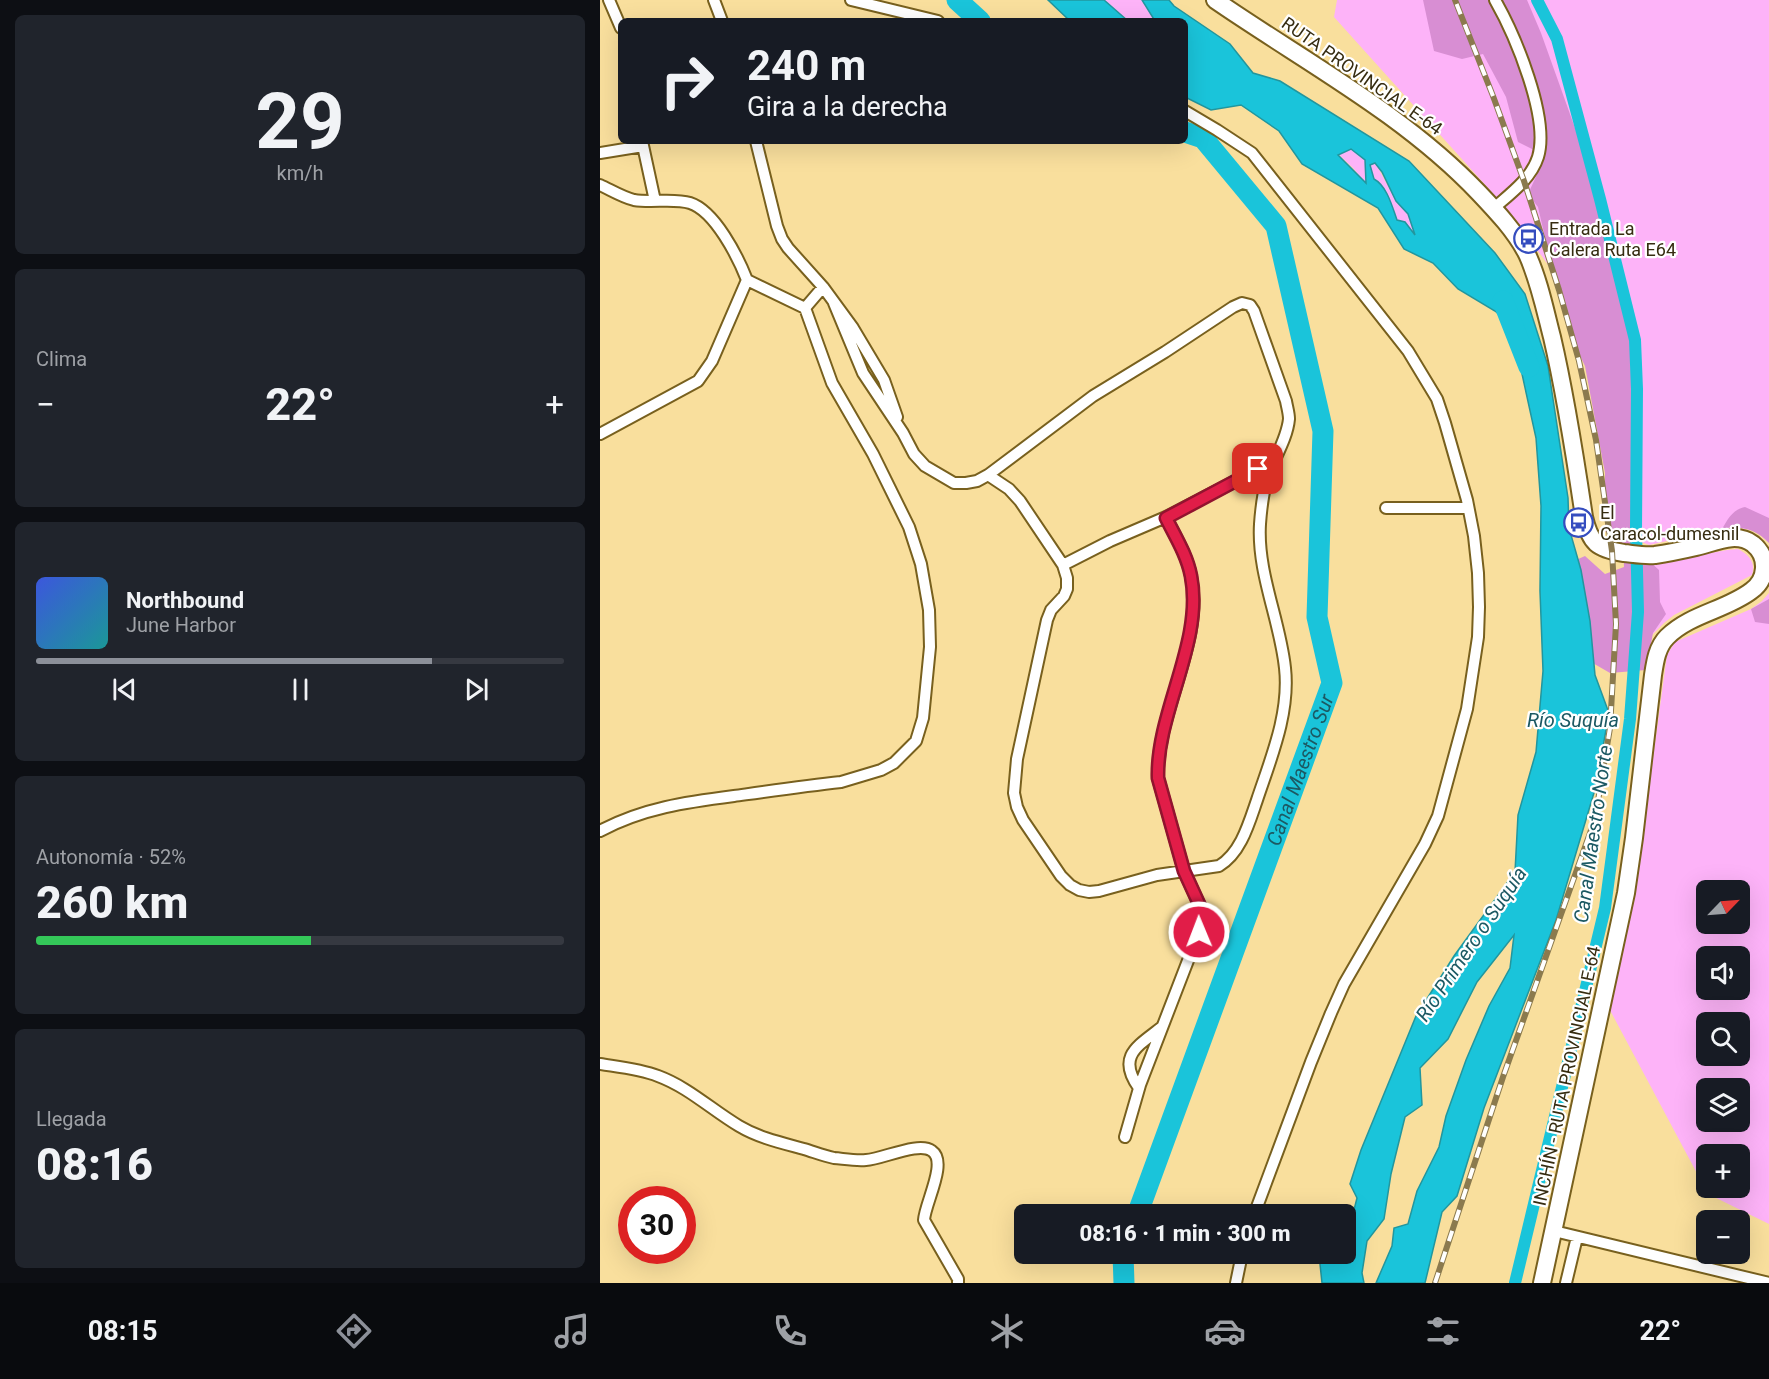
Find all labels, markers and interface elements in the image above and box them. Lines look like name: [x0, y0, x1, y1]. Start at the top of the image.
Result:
street label: RUTA PROVINCIAL E-64: [1278, 12, 1447, 139]
text: 240 m: [747, 41, 866, 90]
icon: right: [648, 42, 726, 120]
text: 29: [255, 76, 345, 167]
text: Gira a la derecha: [747, 91, 948, 123]
text: km/h: [277, 161, 323, 185]
place label: Entrada La Calera Ruta E64: [1549, 218, 1676, 260]
bus stop icon: Entrada La Calera Ruta E64: [1512, 223, 1544, 255]
text: Clima: [36, 347, 87, 371]
text: 22°: [265, 378, 335, 431]
text: −: [36, 385, 55, 424]
text: +: [545, 385, 564, 424]
pin: [1232, 443, 1283, 494]
icon: arrive: [1241, 452, 1274, 485]
place label: El Caracol-dumesnil: [1600, 502, 1739, 544]
bus stop icon: El Caracol-dumesnil: [1563, 507, 1595, 539]
text: Northbound: [126, 588, 244, 613]
text: June Harbor: [126, 613, 236, 637]
icon: previous: [108, 673, 141, 706]
icon: pause: [284, 673, 317, 706]
icon: next: [460, 673, 493, 706]
water label: Canal Maestro Sur: [1261, 690, 1339, 849]
water label: Río Suquía: [1527, 708, 1619, 732]
water label: Canal Maestro Norte: [1569, 744, 1617, 924]
text: Autonomía · 52%: [36, 845, 186, 869]
water label: Río Primero o Suquía: [1410, 862, 1532, 1026]
text: 260 km: [36, 876, 188, 929]
north arrow: [1696, 880, 1750, 934]
map controls: [1696, 880, 1750, 1264]
position arrow: [1167, 900, 1231, 964]
street label: INCHÍN - RUTA PROVINCIAL E-64: [1529, 944, 1604, 1208]
button: sound: [1696, 946, 1750, 1000]
button: search: [1696, 1012, 1750, 1066]
button: layers: [1696, 1078, 1750, 1132]
text: Llegada: [36, 1107, 107, 1131]
text: 08:16: [36, 1138, 153, 1191]
button: +: [1696, 1144, 1750, 1198]
speed limit sign: 30: [618, 1186, 696, 1264]
button: −: [1696, 1210, 1750, 1264]
text: 08:16 · 1 min · 300 m: [1080, 1221, 1290, 1246]
icon: directions: [333, 1310, 375, 1352]
icon: music: [551, 1310, 593, 1352]
icon: phone: [769, 1310, 811, 1352]
icon: climate: [986, 1310, 1028, 1352]
icon: car: [1204, 1310, 1246, 1352]
icon: filters: [1422, 1310, 1464, 1352]
text: 08:15: [88, 1315, 157, 1347]
text: 22°: [1640, 1315, 1681, 1347]

